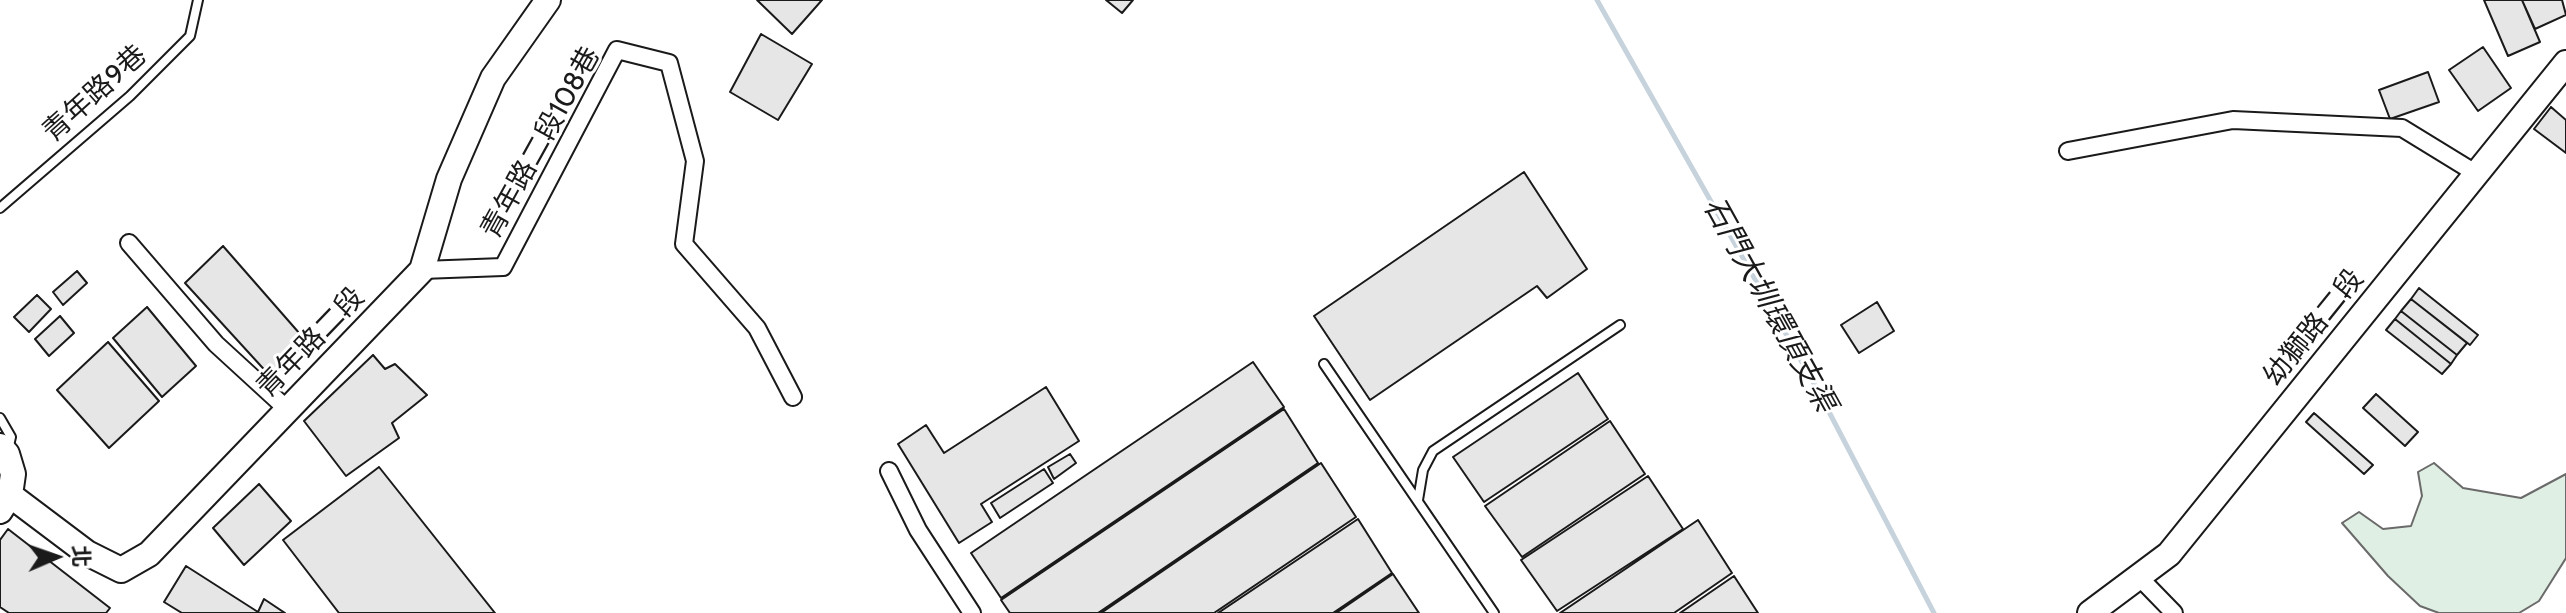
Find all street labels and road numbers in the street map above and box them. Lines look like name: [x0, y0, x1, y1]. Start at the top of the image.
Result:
street label: 青年路9巷: [36, 39, 154, 149]
street label: 青年路二段108巷: [475, 41, 607, 245]
street label: 幼獅路二段: [2257, 263, 2371, 393]
street label: 青年路二段: [250, 281, 372, 405]

